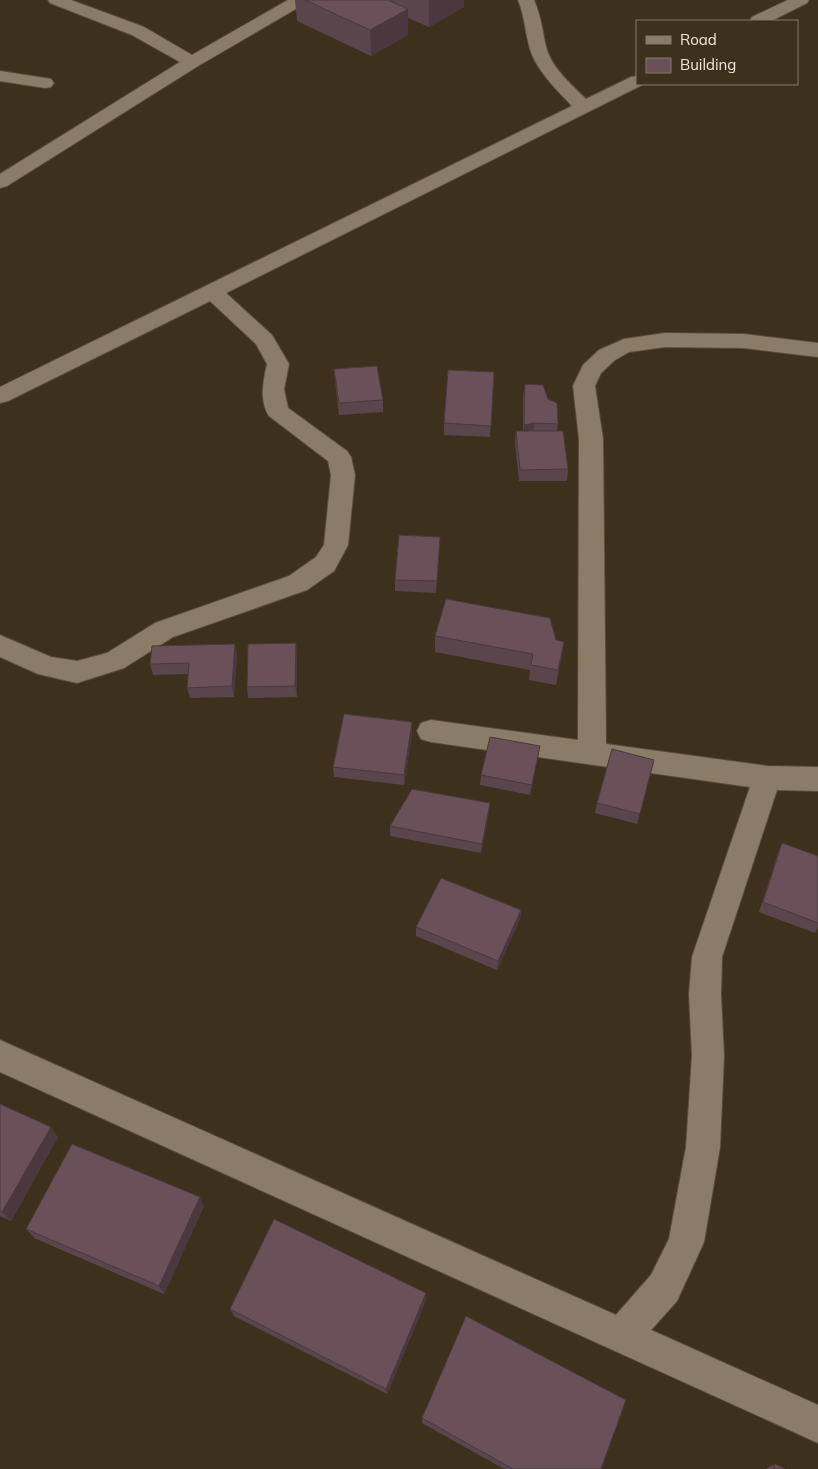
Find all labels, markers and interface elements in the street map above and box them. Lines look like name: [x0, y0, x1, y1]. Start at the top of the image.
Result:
legend: [636, 20, 798, 85]
text: Road: [680, 30, 717, 49]
text: Building: [680, 55, 736, 74]

